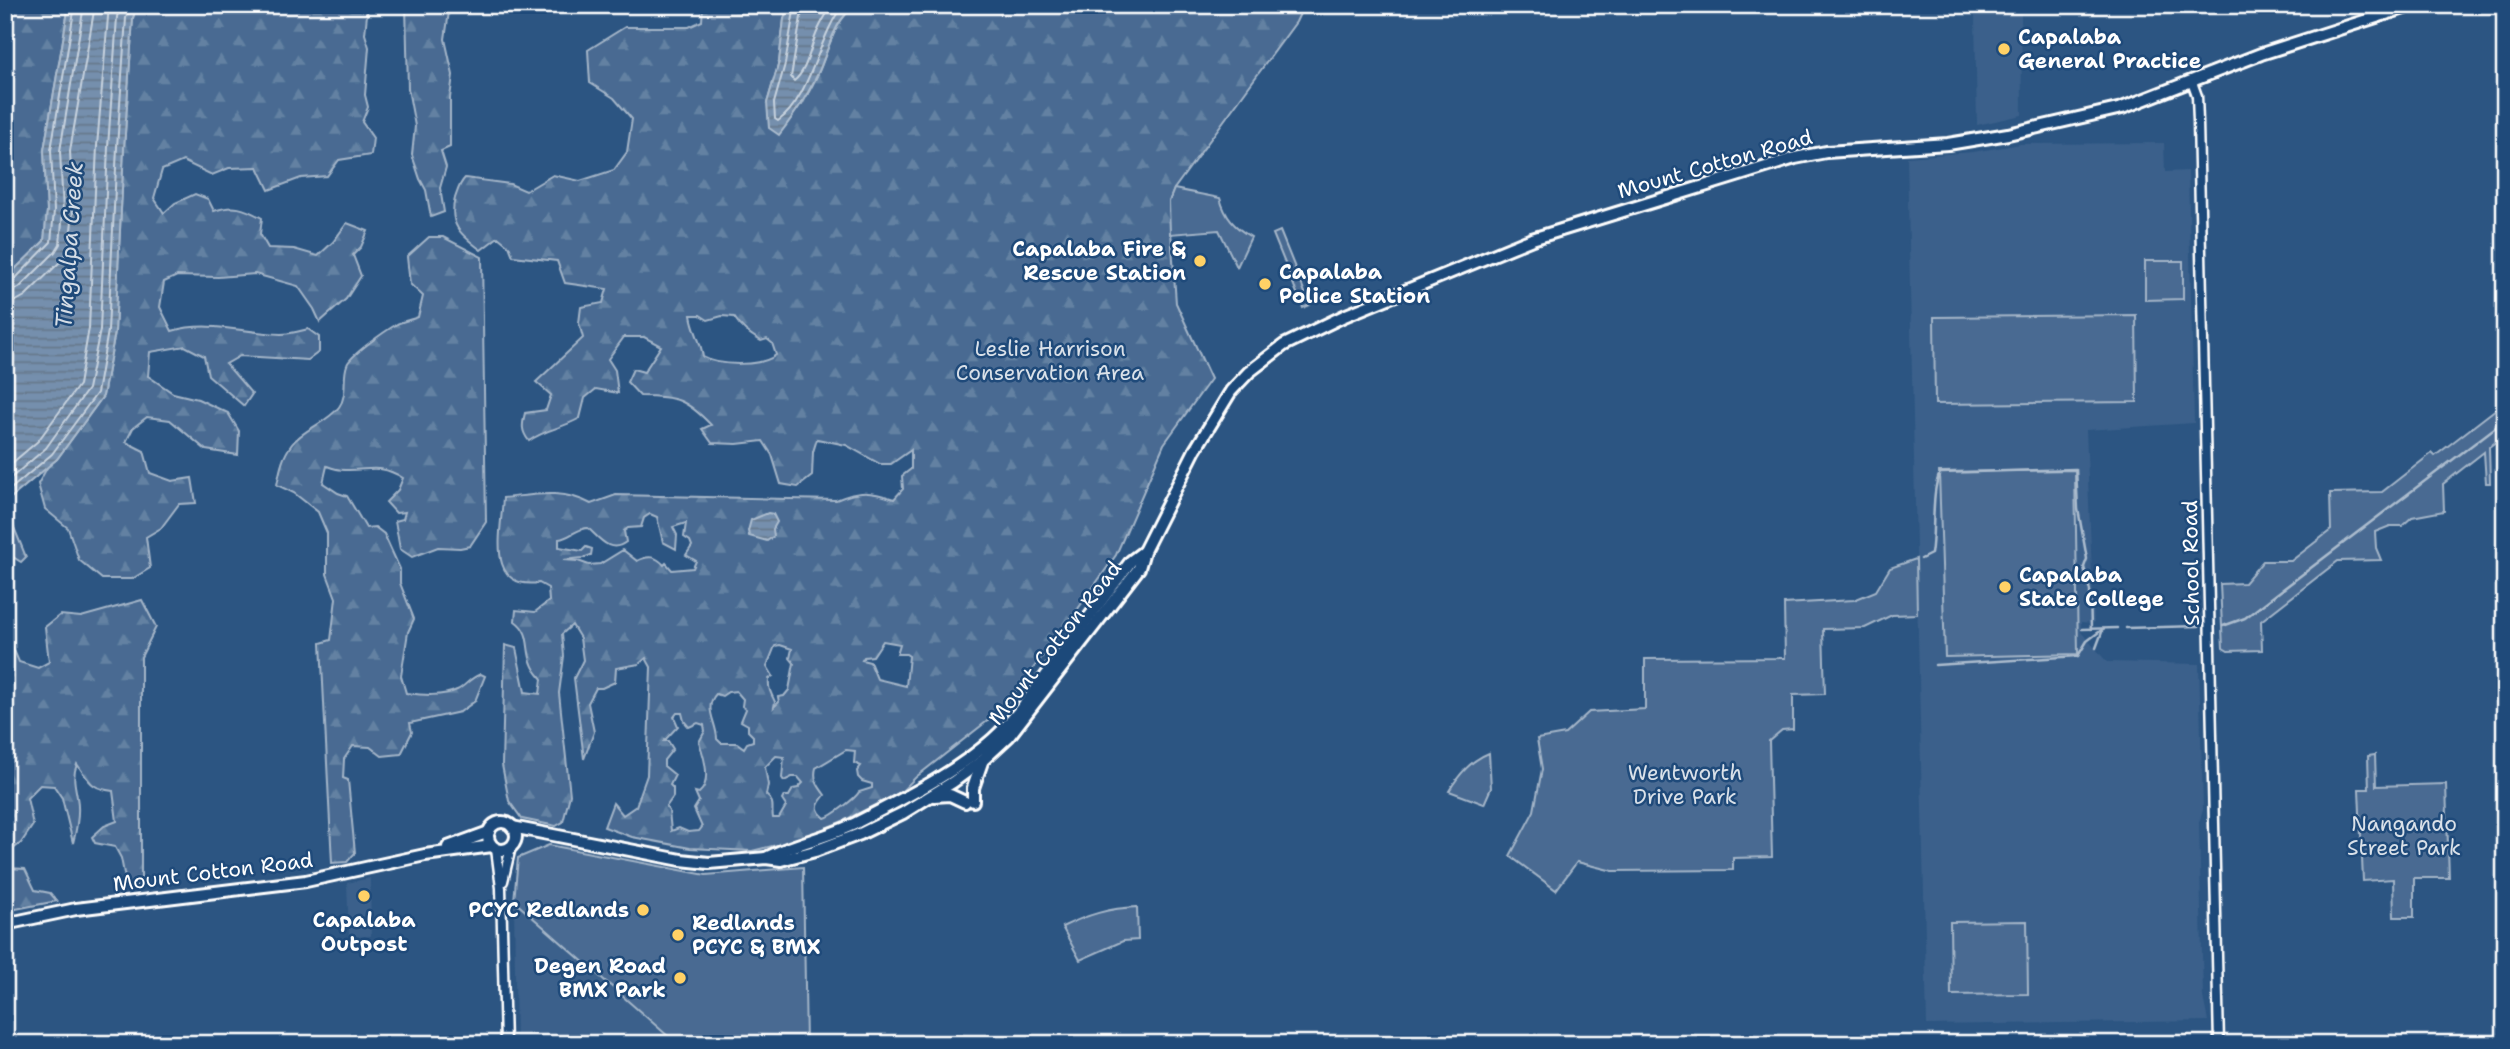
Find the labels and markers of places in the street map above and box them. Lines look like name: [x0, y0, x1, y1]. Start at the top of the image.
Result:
place label: Capalaba General Practice: [2018, 23, 2201, 75]
marker: Capalaba General Practice: [1996, 41, 2012, 57]
place label: Capalaba Fire & Rescue Station: [1012, 235, 1187, 287]
marker: Capalaba Fire & Rescue Station: [1192, 253, 1208, 269]
place label: Capalaba Police Station: [1279, 258, 1430, 310]
marker: Capalaba Police Station: [1257, 276, 1273, 292]
place label: Capalaba State College: [2019, 561, 2164, 613]
marker: Capalaba State College: [1997, 579, 2013, 595]
marker: Capalaba Outpost: [356, 888, 372, 904]
place label: PCYC Redlands: [468, 896, 629, 924]
marker: PCYC Redlands: [635, 902, 651, 918]
place label: Capalaba Outpost: [312, 906, 416, 958]
place label: Redlands PCYC & BMX: [692, 909, 821, 961]
marker: Redlands PCYC & BMX: [670, 927, 686, 943]
place label: Degen Road BMX Park: [534, 952, 666, 1004]
marker: Degen Road BMX Park: [672, 970, 688, 986]

